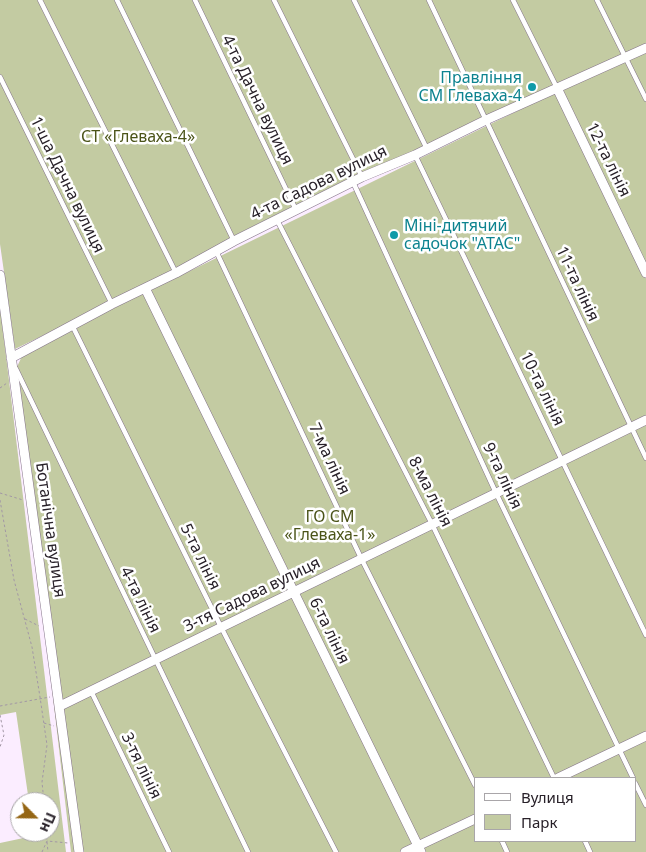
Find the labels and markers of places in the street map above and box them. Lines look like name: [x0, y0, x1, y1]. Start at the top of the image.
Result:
place label: Правління СМ Глеваха-4: [419, 68, 522, 106]
marker: Правління СМ Глеваха-4: [526, 81, 538, 93]
place label: Міні-дитячий садочок "АТАС": [404, 216, 520, 254]
marker: Міні-дитячий садочок "АТАС": [388, 229, 400, 241]

